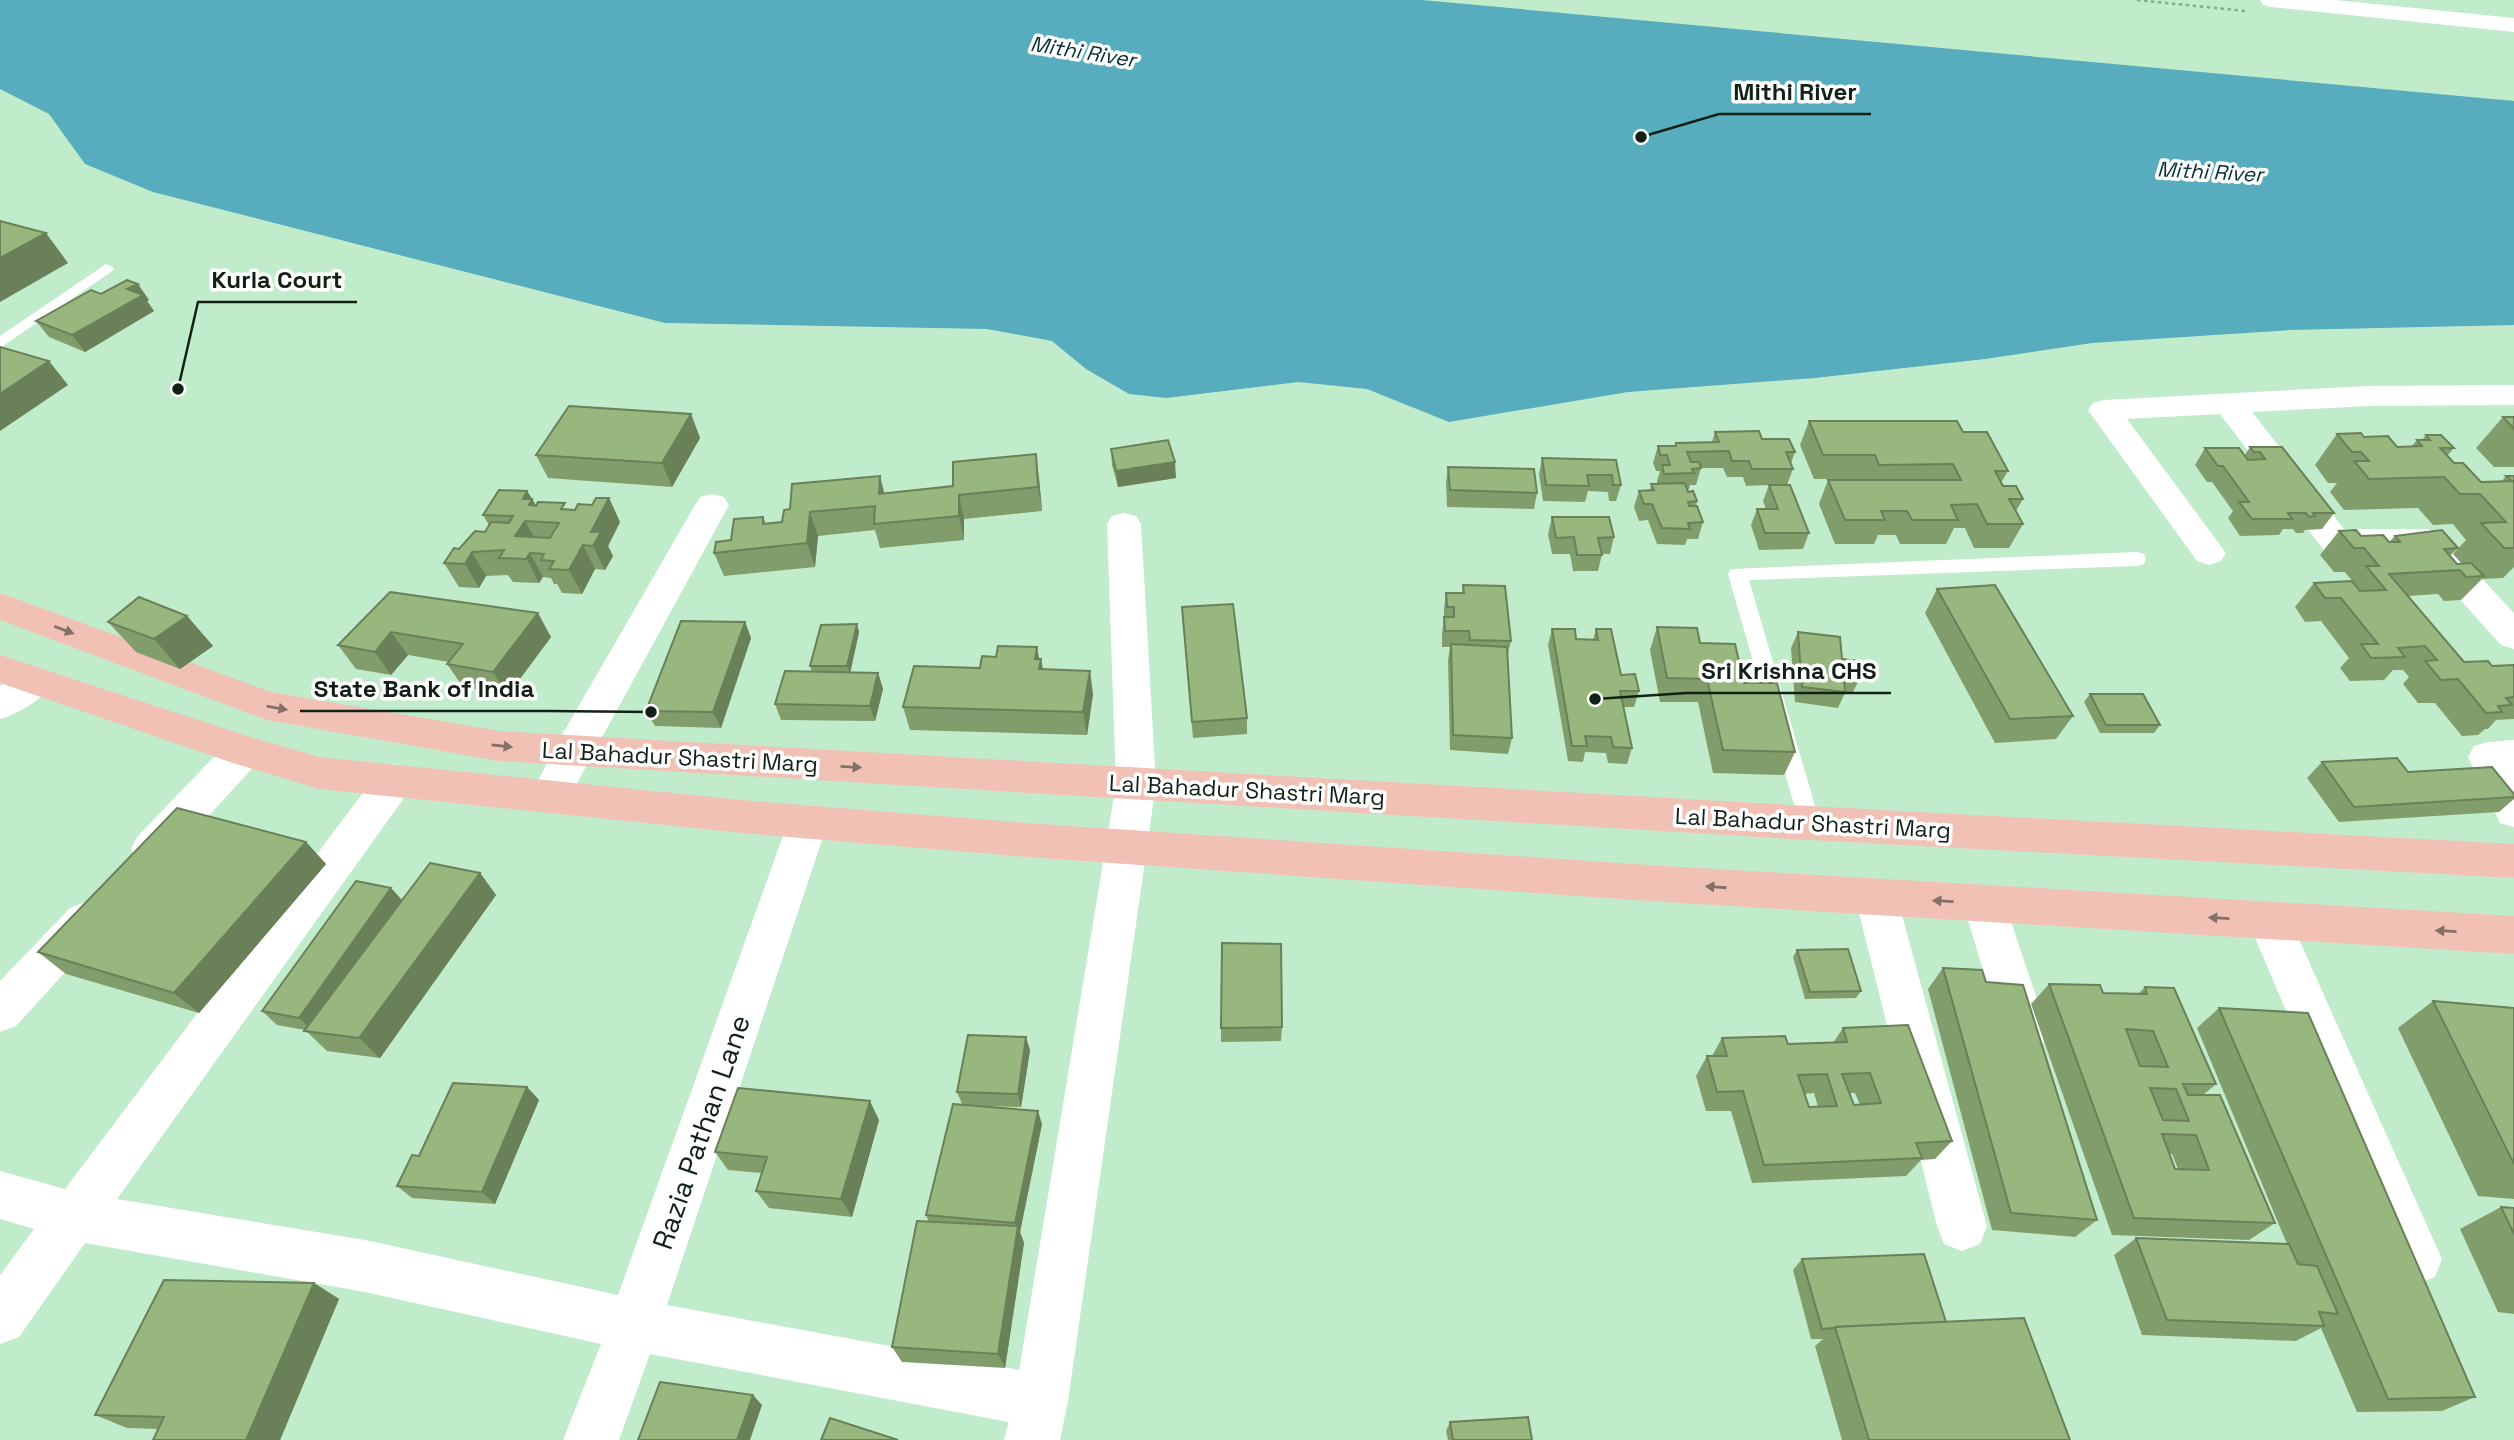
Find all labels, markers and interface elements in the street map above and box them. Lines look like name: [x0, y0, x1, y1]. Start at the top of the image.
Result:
water label: Mithi River: [1029, 30, 1140, 73]
callout: Mithi River: [1719, 69, 1871, 114]
text: Mithi River: [1733, 76, 1857, 107]
water label: Mithi River: [2156, 155, 2266, 188]
callout: Kurla Court: [198, 257, 357, 302]
text: Kurla Court: [212, 264, 342, 295]
one-way arrow: [53, 625, 74, 636]
callout: Sri Krishna CHS: [1687, 648, 1891, 693]
text: Sri Krishna CHS: [1701, 655, 1877, 686]
callout: State Bank of India: [300, 666, 548, 711]
text: State Bank of India: [314, 673, 534, 704]
one-way arrow: [266, 703, 288, 714]
street label: Lal Bahadur Shastri Marg: [541, 735, 819, 779]
one-way arrow: [491, 741, 513, 752]
one-way arrow: [840, 762, 862, 773]
street label: Lal Bahadur Shastri Marg: [1108, 768, 1386, 812]
street label: Lal Bahadur Shastri Marg: [1674, 801, 1952, 845]
one-way arrow: [1705, 881, 1727, 892]
one-way arrow: [1932, 896, 1954, 907]
one-way arrow: [2208, 912, 2230, 923]
one-way arrow: [2435, 926, 2457, 937]
street label: Razia Pathan Lane: [644, 1010, 758, 1254]

